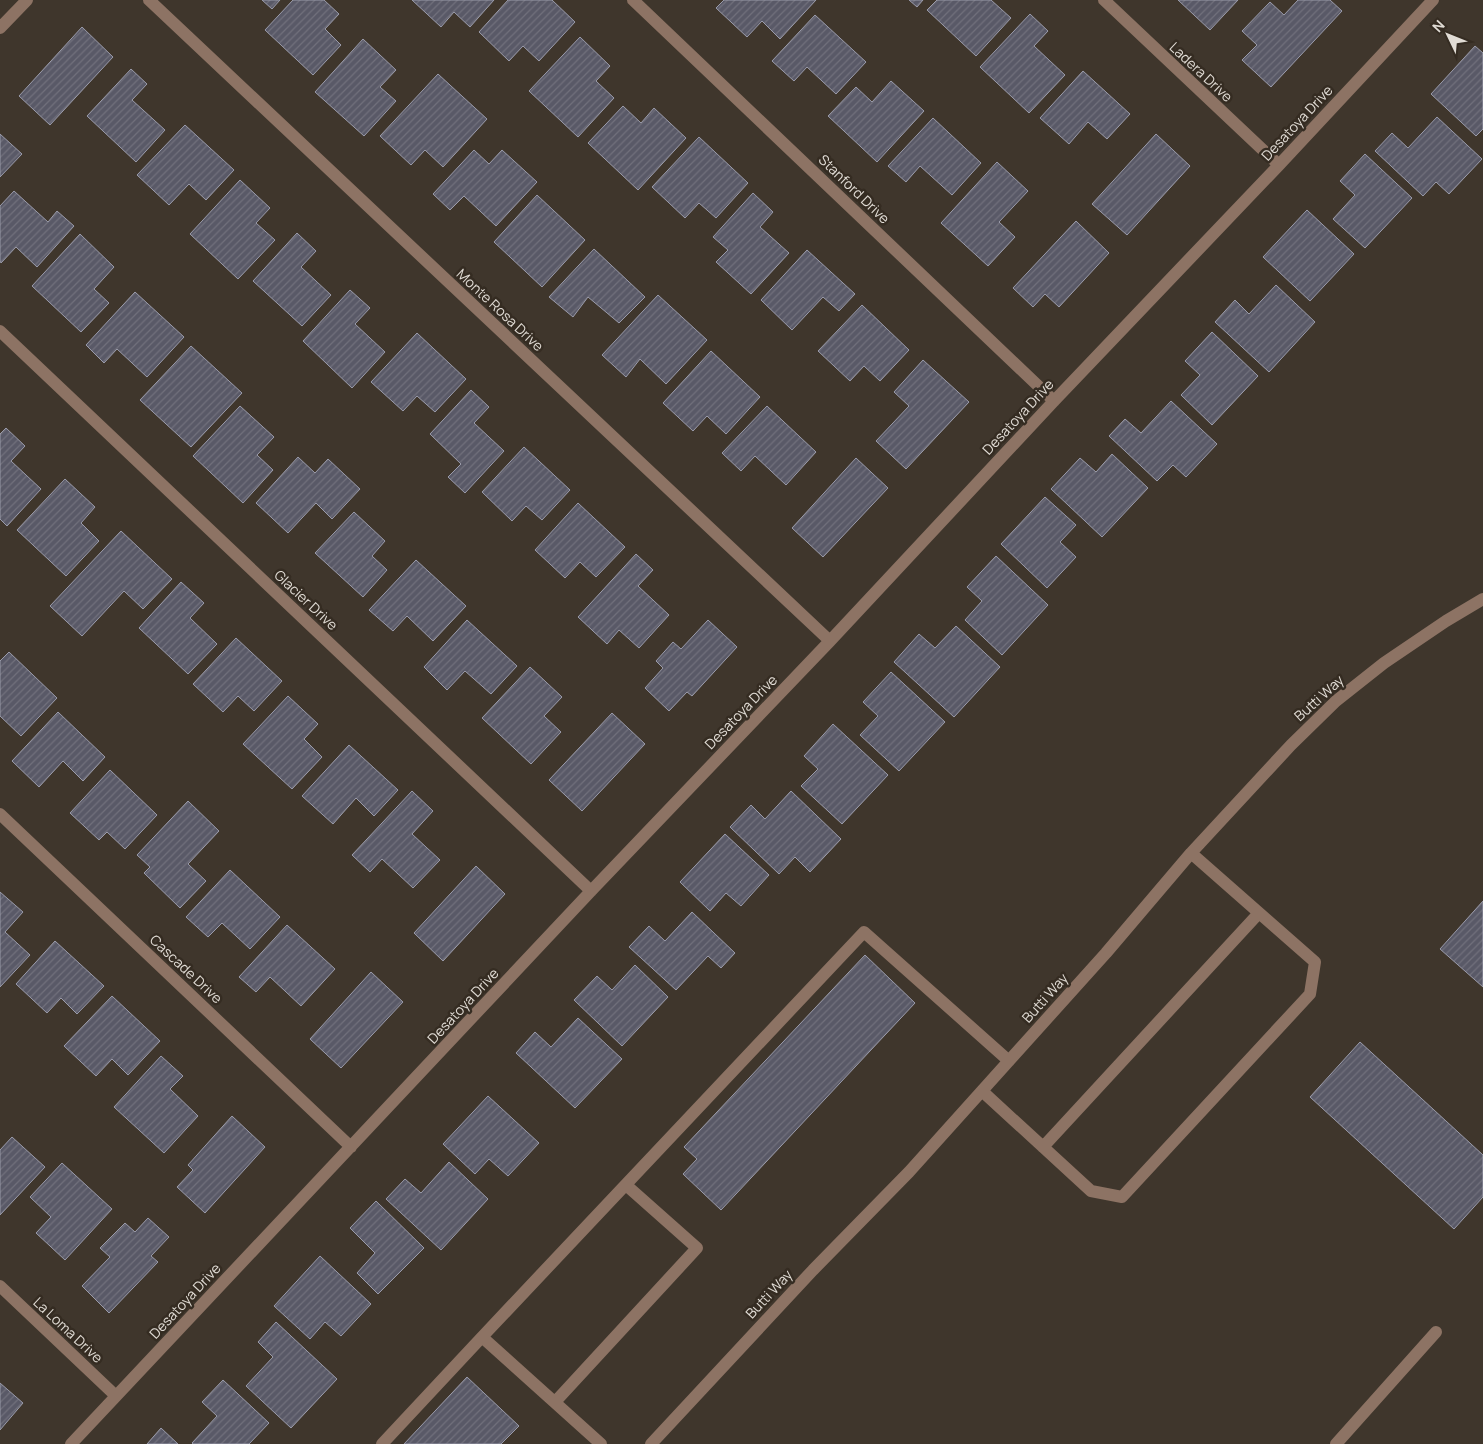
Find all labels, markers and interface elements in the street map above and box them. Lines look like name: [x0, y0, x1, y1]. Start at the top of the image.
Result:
north arrow: [1423, 10, 1473, 60]
text: N: [1428, 16, 1449, 36]
street label: Ladera Drive: [1166, 38, 1237, 106]
street label: Desatoya Drive: [1257, 81, 1336, 164]
street label: Stanford Drive: [815, 150, 894, 227]
street label: Monte Rosa Drive: [453, 264, 548, 355]
street label: Desatoya Drive: [978, 375, 1057, 458]
street label: Glacier Drive: [270, 565, 342, 634]
street label: Desatoya Drive: [700, 670, 781, 753]
street label: Butti Way: [1290, 670, 1348, 725]
street label: Cascade Drive: [146, 930, 227, 1007]
street label: Desatoya Drive: [423, 964, 502, 1047]
street label: Butti Way: [1017, 968, 1072, 1027]
street label: Desatoya Drive: [145, 1259, 224, 1342]
street label: Butti Way: [741, 1265, 797, 1322]
street label: La Loma Drive: [30, 1293, 107, 1367]

